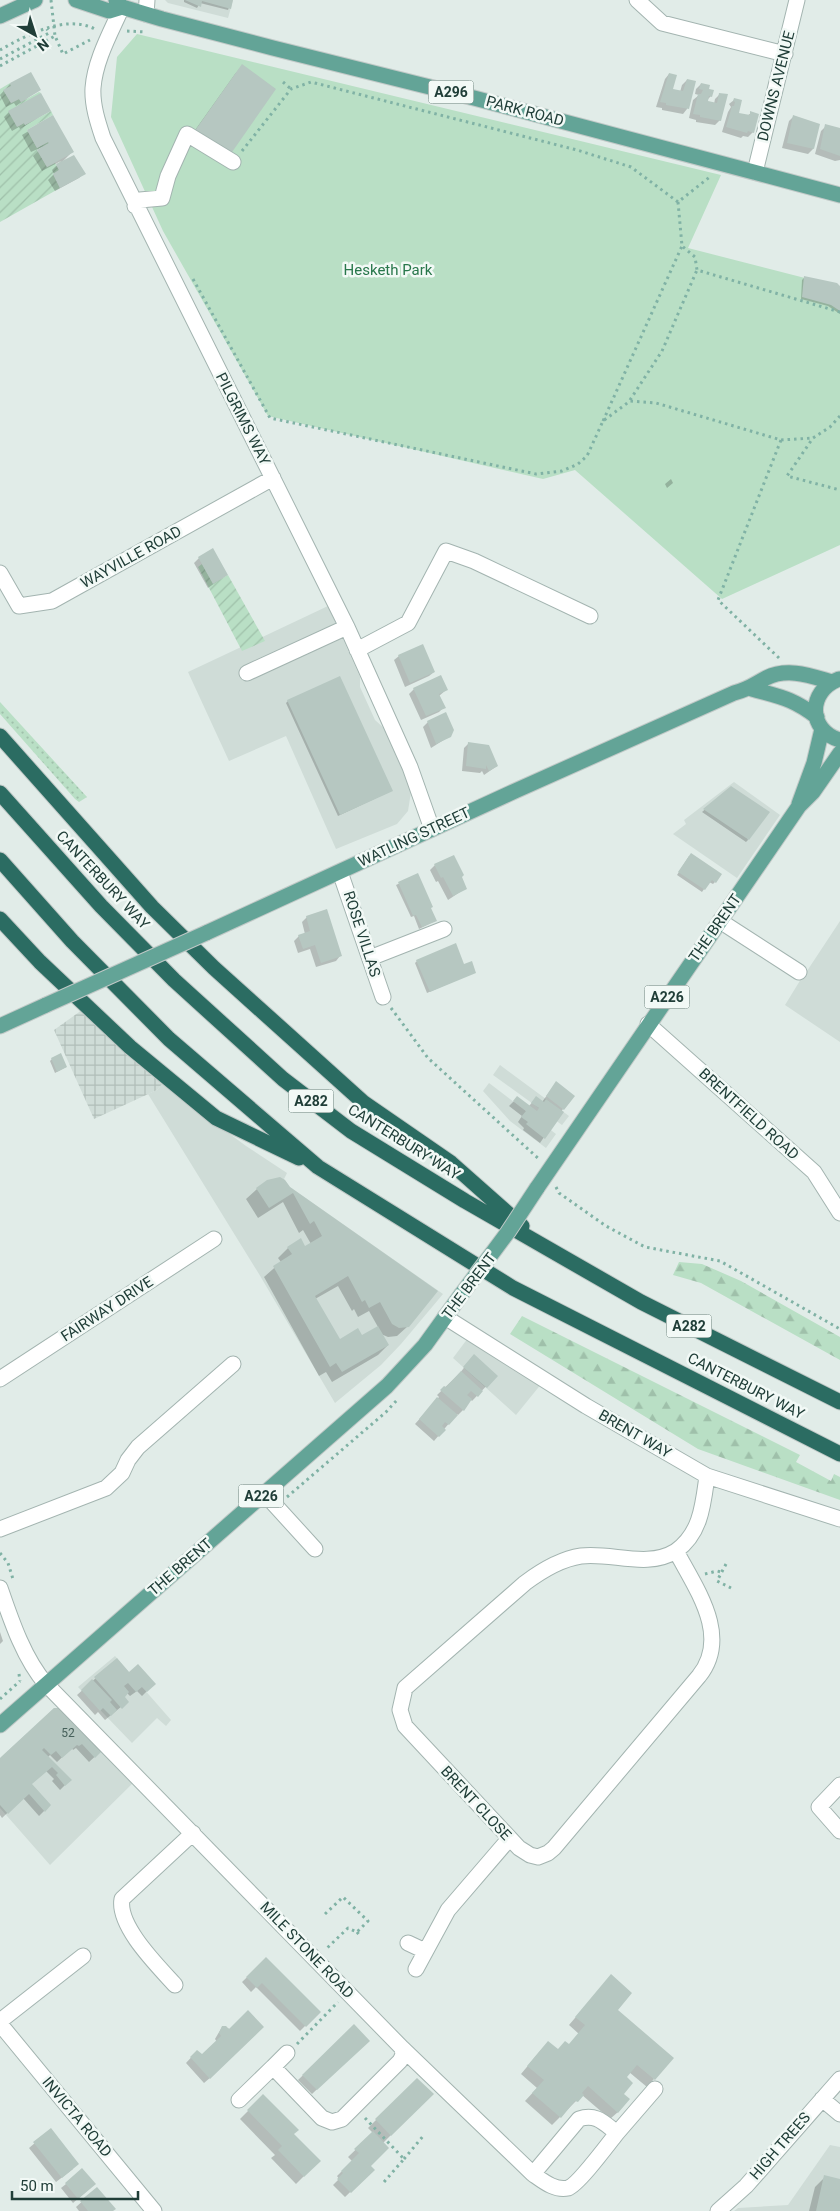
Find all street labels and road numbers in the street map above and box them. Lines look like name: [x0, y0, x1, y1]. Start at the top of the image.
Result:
street label: DOWNS AVENUE: [754, 29, 799, 143]
road number: A296: [428, 80, 474, 104]
street label: PARK ROAD: [484, 92, 566, 130]
street label: PILGRIMS WAY: [212, 370, 274, 468]
street label: WAYVILLE ROAD: [78, 522, 184, 592]
street label: WATLING STREET: [355, 803, 473, 871]
street label: CANTERBURY WAY: [53, 827, 153, 933]
street label: ROSE VILLAS: [340, 889, 384, 979]
street label: THE BRENT: [685, 891, 745, 965]
road number: A226: [644, 986, 690, 1009]
street label: BRENTFIELD ROAD: [695, 1064, 803, 1164]
road number: A282: [288, 1090, 334, 1112]
street label: CANTERBURY WAY: [345, 1100, 463, 1184]
street label: THE BRENT: [438, 1249, 500, 1323]
street label: FAIRWAY DRIVE: [58, 1272, 157, 1345]
road number: A282: [666, 1314, 712, 1338]
street label: CANTERBURY WAY: [685, 1349, 807, 1423]
street label: BRENT WAY: [595, 1406, 675, 1462]
road number: A226: [238, 1484, 284, 1508]
street label: THE BRENT: [144, 1534, 216, 1600]
street label: BRENT CLOSE: [437, 1762, 515, 1844]
street label: MILE STONE ROAD: [256, 1898, 358, 2002]
street label: INVICTA ROAD: [38, 2073, 116, 2161]
street label: HIGH TREES: [746, 2109, 814, 2183]

